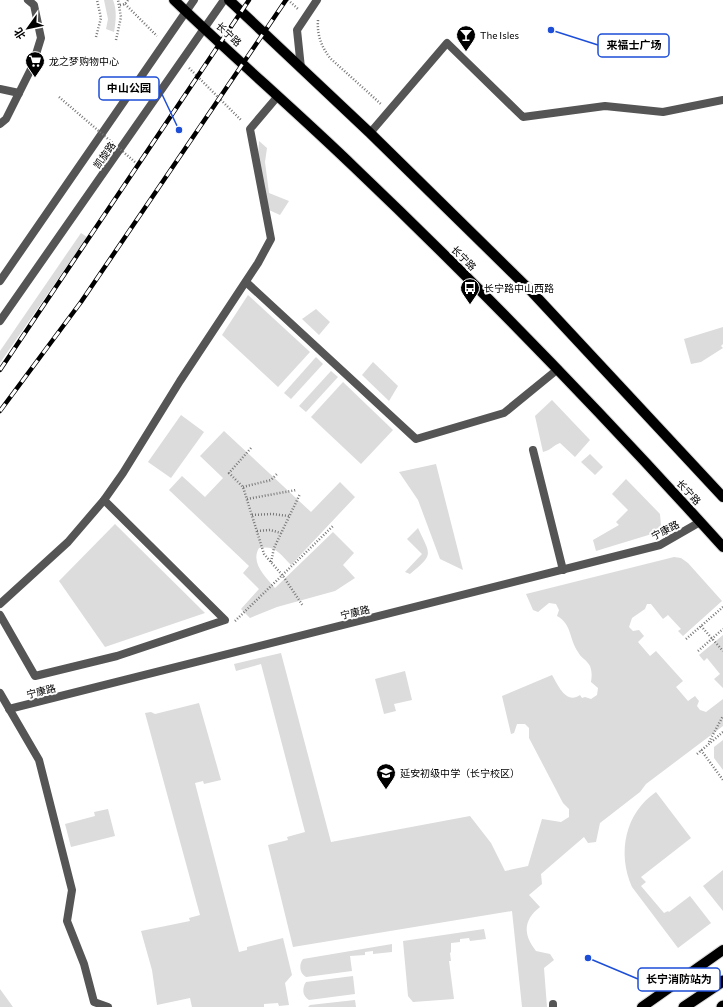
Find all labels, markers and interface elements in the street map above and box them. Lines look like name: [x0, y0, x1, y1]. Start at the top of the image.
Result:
north arrow: [8, 8, 48, 48]
street label: 长宁路: [214, 19, 244, 49]
bar icon: The Isles: [455, 24, 477, 52]
text: 北: [11, 26, 28, 42]
place label: The Isles: [480, 29, 519, 41]
callout: 来福士广场: [598, 34, 669, 57]
text: 来福士广场: [607, 38, 662, 51]
supermarket icon: 龙之梦购物中心: [24, 50, 46, 78]
place label: 龙之梦购物中心: [49, 55, 119, 67]
callout: 中山公园: [99, 77, 159, 100]
text: 中山公园: [107, 81, 151, 94]
street label: 凯旋路: [90, 139, 118, 171]
street label: 长宁路: [449, 243, 479, 273]
bus stop icon: 长宁路中山西路: [459, 277, 481, 305]
place label: 长宁路中山西路: [484, 282, 554, 294]
street label: 长宁路: [674, 477, 704, 507]
street label: 宁康路: [649, 518, 681, 542]
street label: 宁康路: [339, 603, 371, 621]
street label: 宁康路: [25, 682, 57, 700]
school or university icon: 延安初级中学（长宁校区）: [375, 762, 397, 790]
place label: 延安初级中学（长宁校区）: [400, 767, 520, 779]
callout: 长宁消防站为: [638, 968, 720, 991]
text: 长宁消防站为: [646, 972, 712, 985]

